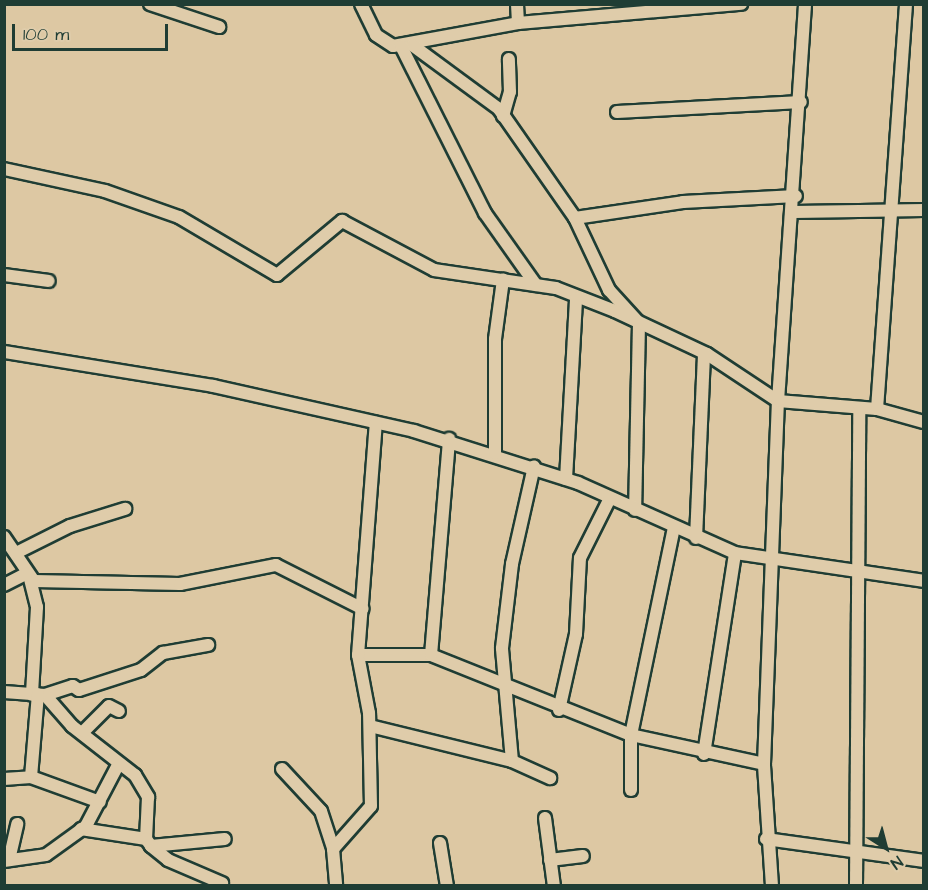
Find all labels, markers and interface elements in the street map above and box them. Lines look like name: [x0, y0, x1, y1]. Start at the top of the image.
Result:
scale bar: [15, 12, 171, 50]
text: 100 m: [23, 22, 69, 47]
north arrow: [856, 818, 916, 878]
text: N: [886, 851, 907, 874]

